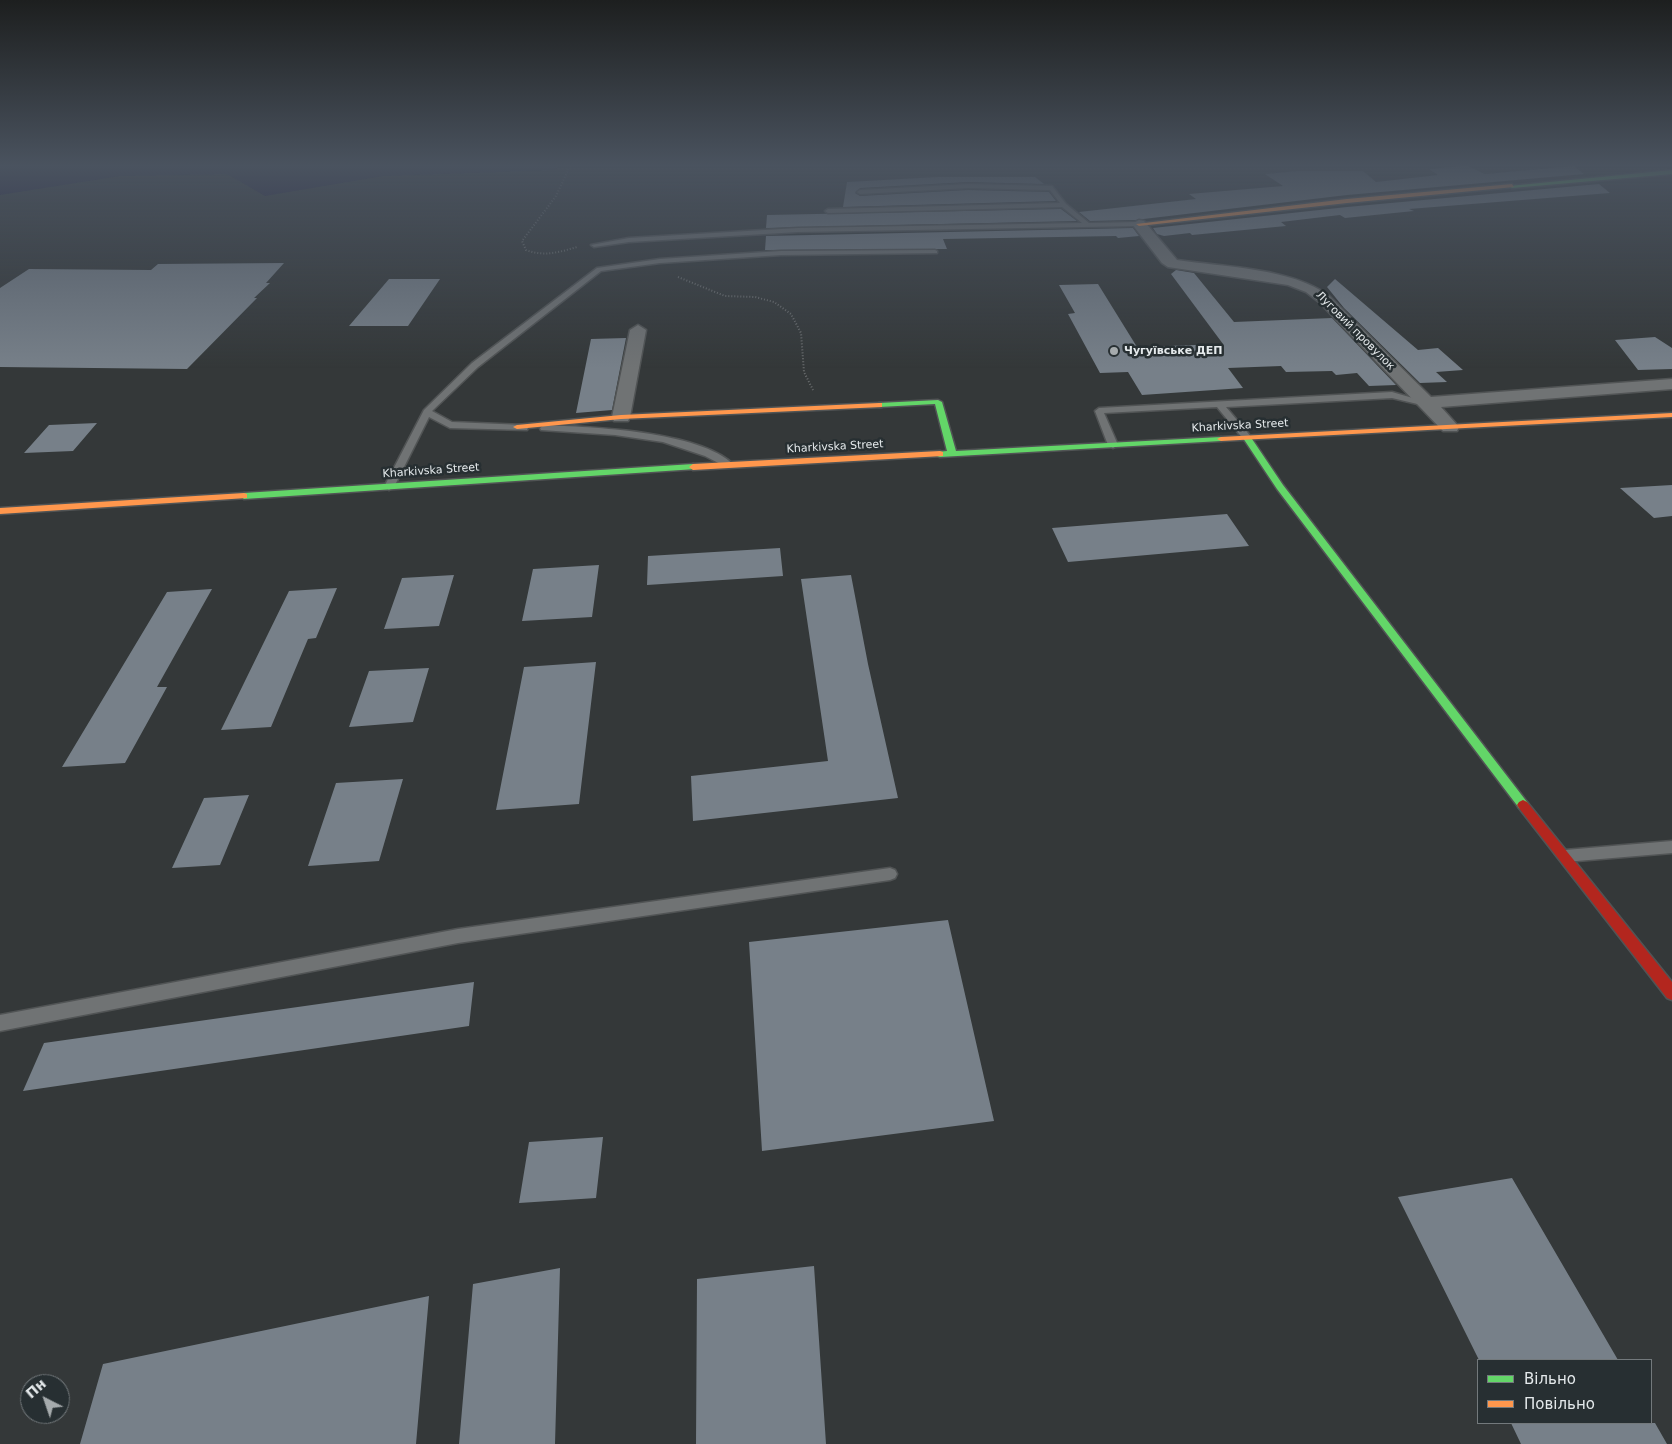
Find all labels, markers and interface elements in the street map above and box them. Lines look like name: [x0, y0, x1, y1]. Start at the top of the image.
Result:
street label: Луговий провулок: [1313, 289, 1397, 373]
place label: Чугуївське ДЕП: [1124, 344, 1222, 358]
marker: Чугуївське ДЕП: [1108, 345, 1120, 357]
street label: Kharkivska Street: [1191, 417, 1289, 435]
street label: Kharkivska Street: [786, 438, 884, 456]
street label: Kharkivska Street: [382, 461, 480, 481]
legend: [1477, 1359, 1652, 1424]
text: Вільно: [1524, 1370, 1576, 1388]
north arrow: [20, 1374, 70, 1424]
text: Пн: [22, 1375, 49, 1401]
text: Повільно: [1524, 1395, 1595, 1413]

